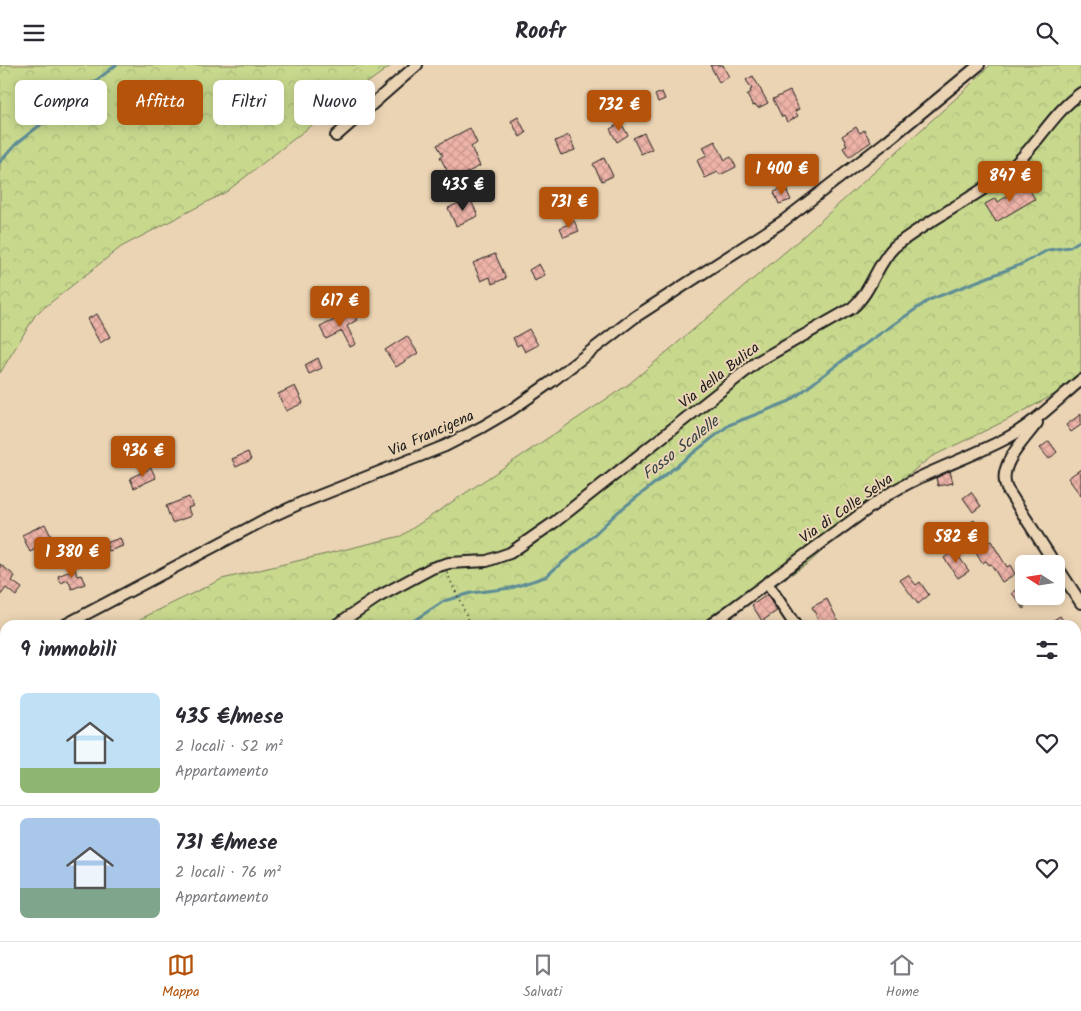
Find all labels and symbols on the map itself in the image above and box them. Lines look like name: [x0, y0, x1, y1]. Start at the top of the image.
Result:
pin: 732 €: [584, 89, 654, 132]
pin: 1 400 €: [736, 153, 828, 196]
pin: 847 €: [975, 161, 1045, 203]
pin: 435 €: [428, 169, 498, 212]
pin: 731 €: [534, 186, 604, 229]
pin: 617 €: [305, 285, 375, 328]
street label: Via della Bulica: [674, 336, 765, 415]
street label: Via Francigena: [385, 404, 478, 464]
water label: Fosso Scalelle: [637, 409, 726, 486]
pin: 936 €: [108, 435, 178, 478]
street label: Via di Colle Selva: [795, 468, 898, 550]
pin: 582 €: [921, 521, 991, 564]
pin: 1 380 €: [26, 537, 118, 579]
north arrow: [1015, 555, 1065, 605]

